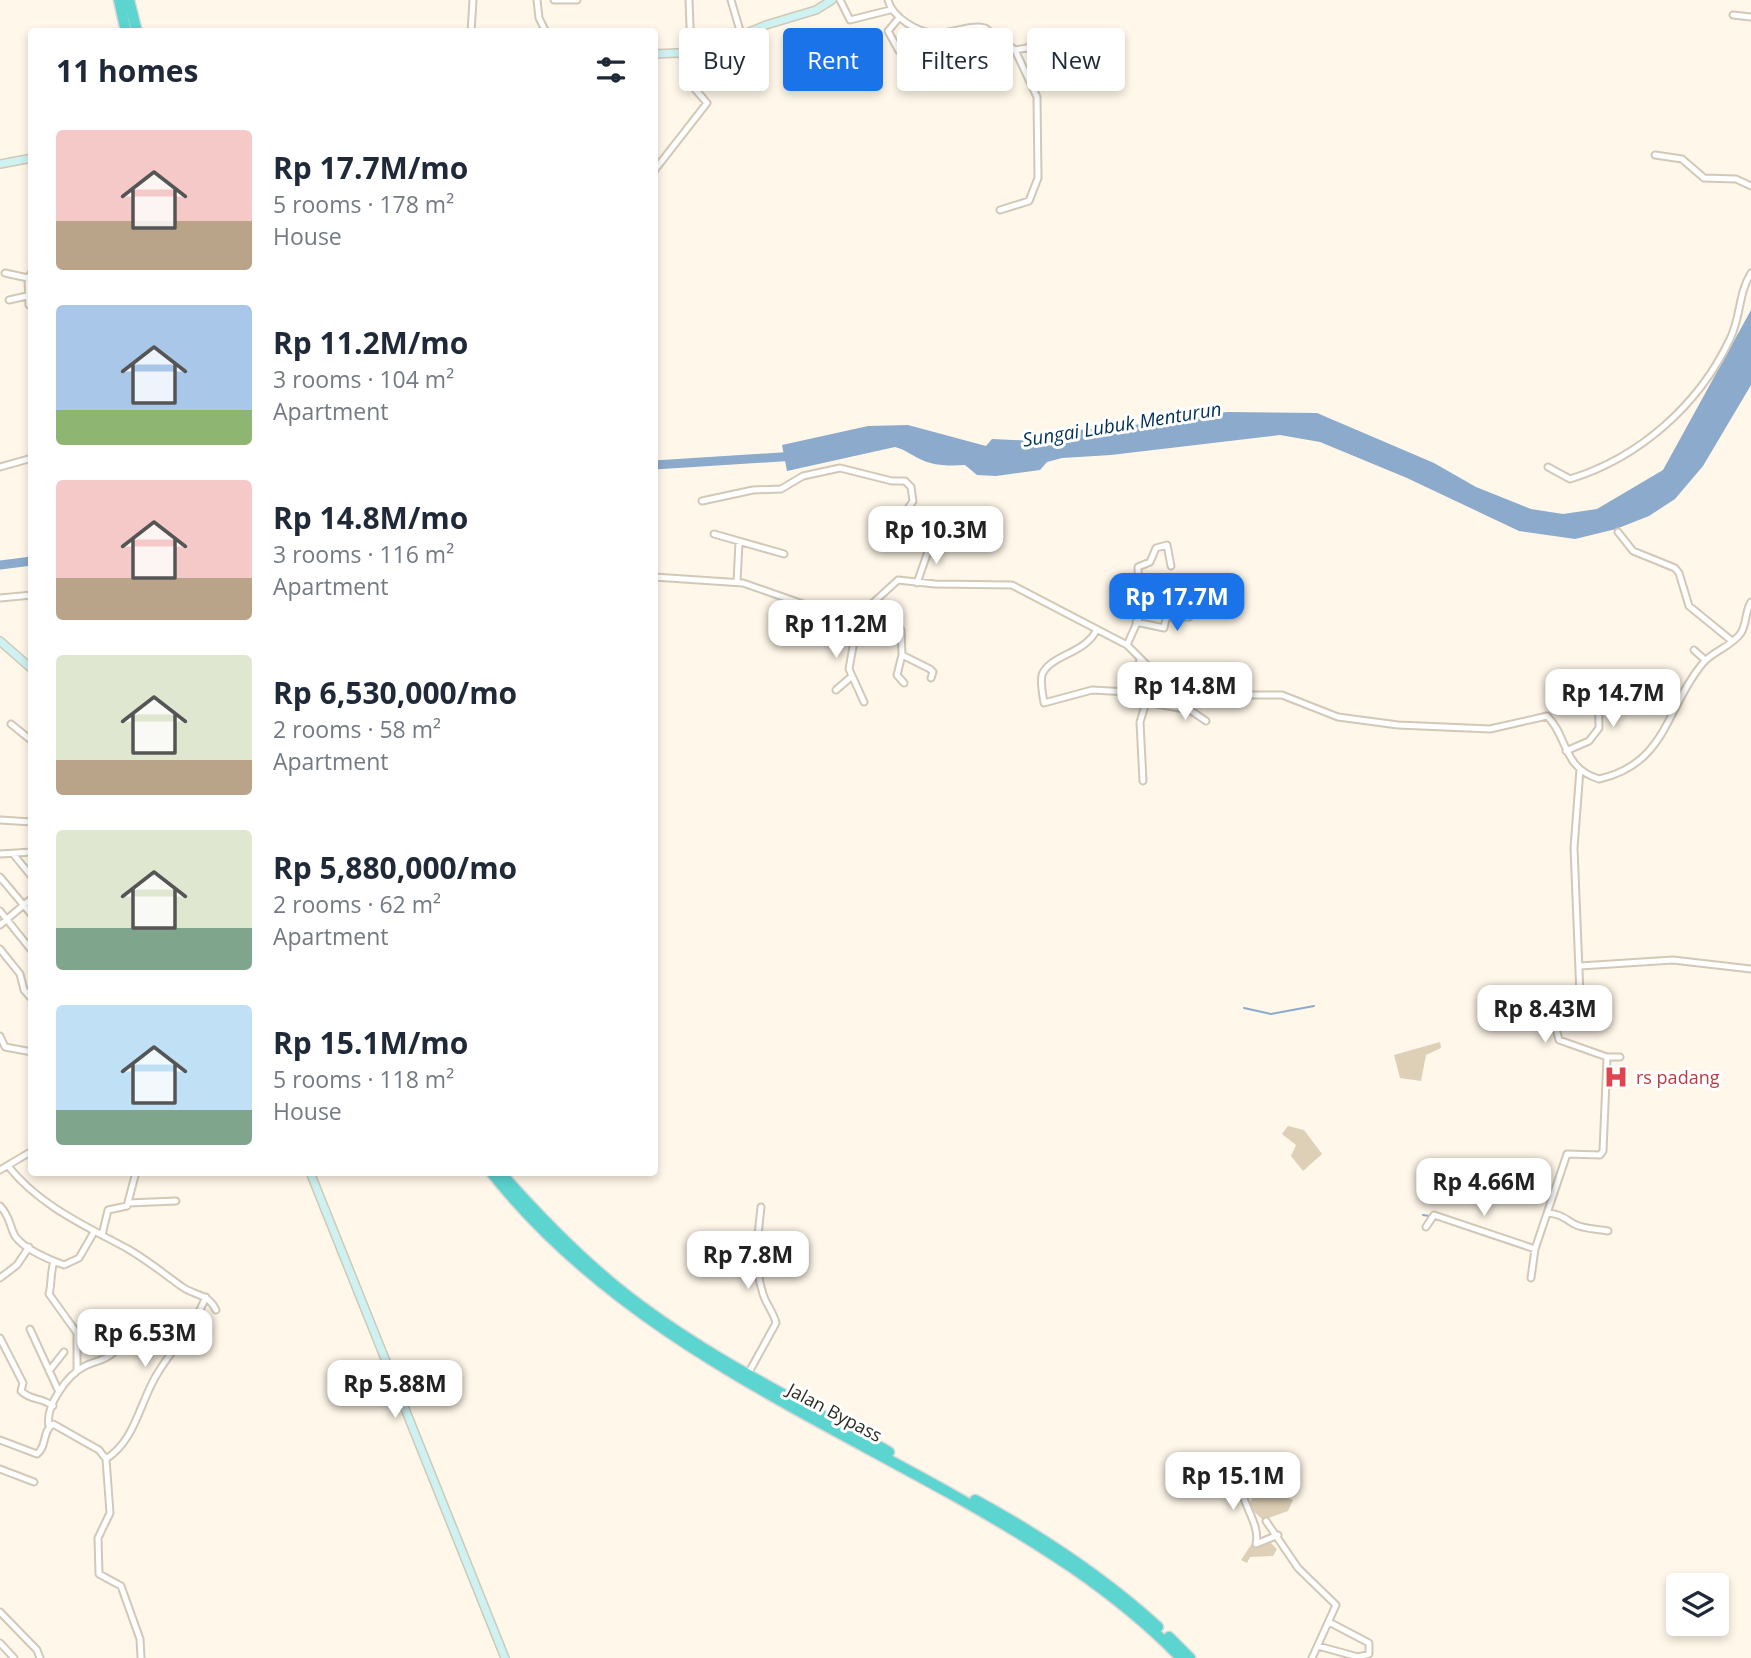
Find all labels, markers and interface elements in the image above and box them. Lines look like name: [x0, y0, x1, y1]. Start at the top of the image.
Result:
chip: Buy: [679, 28, 769, 91]
chip: Rent: [783, 28, 883, 91]
chip: Filters: [897, 28, 1013, 91]
chip: New: [1027, 28, 1125, 91]
text: 11 homes: [56, 50, 199, 91]
icon: filters: [592, 51, 630, 89]
text: Rp 17.7M/mo: [273, 147, 468, 188]
icon: home: [112, 158, 196, 242]
text: 5 rooms · 178 m²: [273, 188, 454, 220]
text: House: [273, 220, 342, 252]
text: Rp 11.2M/mo: [273, 322, 468, 363]
icon: home: [112, 333, 196, 417]
text: 3 rooms · 104 m²: [273, 363, 454, 395]
text: Apartment: [273, 395, 389, 427]
water label: Sungai Lubuk Menturun: [1021, 395, 1223, 453]
text: Rp 14.8M/mo: [273, 497, 468, 538]
pin: Rp 10.3M: [864, 506, 1008, 566]
icon: home: [112, 508, 196, 592]
text: Rp 10.3M: [884, 513, 988, 545]
text: 3 rooms · 116 m²: [273, 538, 454, 570]
text: Apartment: [273, 570, 389, 602]
pin: Rp 17.7M: [1105, 574, 1249, 633]
text: Rp 17.7M: [1125, 580, 1229, 612]
pin: Rp 11.2M: [764, 600, 908, 660]
text: Rp 11.2M: [784, 607, 888, 639]
pin: Rp 14.8M: [1113, 662, 1257, 722]
text: Rp 14.8M: [1133, 669, 1237, 701]
pin: Rp 14.7M: [1541, 670, 1685, 729]
text: Rp 6,530,000/mo: [273, 672, 517, 713]
text: Rp 14.7M: [1561, 676, 1665, 708]
icon: home: [112, 683, 196, 767]
text: 2 rooms · 58 m²: [273, 713, 441, 745]
text: Apartment: [273, 745, 389, 777]
text: Rp 5,880,000/mo: [273, 847, 517, 888]
icon: home: [112, 858, 196, 942]
text: 2 rooms · 62 m²: [273, 888, 441, 920]
text: Apartment: [273, 920, 389, 952]
pin: Rp 8.43M: [1473, 986, 1617, 1045]
text: Rp 8.43M: [1493, 992, 1597, 1024]
text: Rp 15.1M/mo: [273, 1022, 468, 1063]
icon: home: [112, 1033, 196, 1117]
text: 5 rooms · 118 m²: [273, 1063, 454, 1095]
hospital icon: rs padang: [1602, 1063, 1630, 1091]
place label: rs padang: [1636, 1065, 1720, 1089]
text: House: [273, 1095, 342, 1127]
pin: Rp 4.66M: [1412, 1158, 1556, 1218]
text: Rp 4.66M: [1432, 1165, 1536, 1197]
pin: Rp 7.8M: [683, 1232, 813, 1291]
text: Rp 7.8M: [703, 1238, 793, 1270]
pin: Rp 6.53M: [73, 1310, 217, 1369]
text: Rp 6.53M: [93, 1316, 197, 1348]
pin: Rp 5.88M: [323, 1360, 467, 1420]
text: Rp 5.88M: [343, 1367, 447, 1399]
street label: Jalan Bypass: [782, 1376, 887, 1447]
pin: Rp 15.1M: [1161, 1452, 1305, 1512]
text: Rp 15.1M: [1181, 1459, 1285, 1491]
map controls: [1666, 1573, 1729, 1636]
button: layers: [1666, 1573, 1729, 1636]

